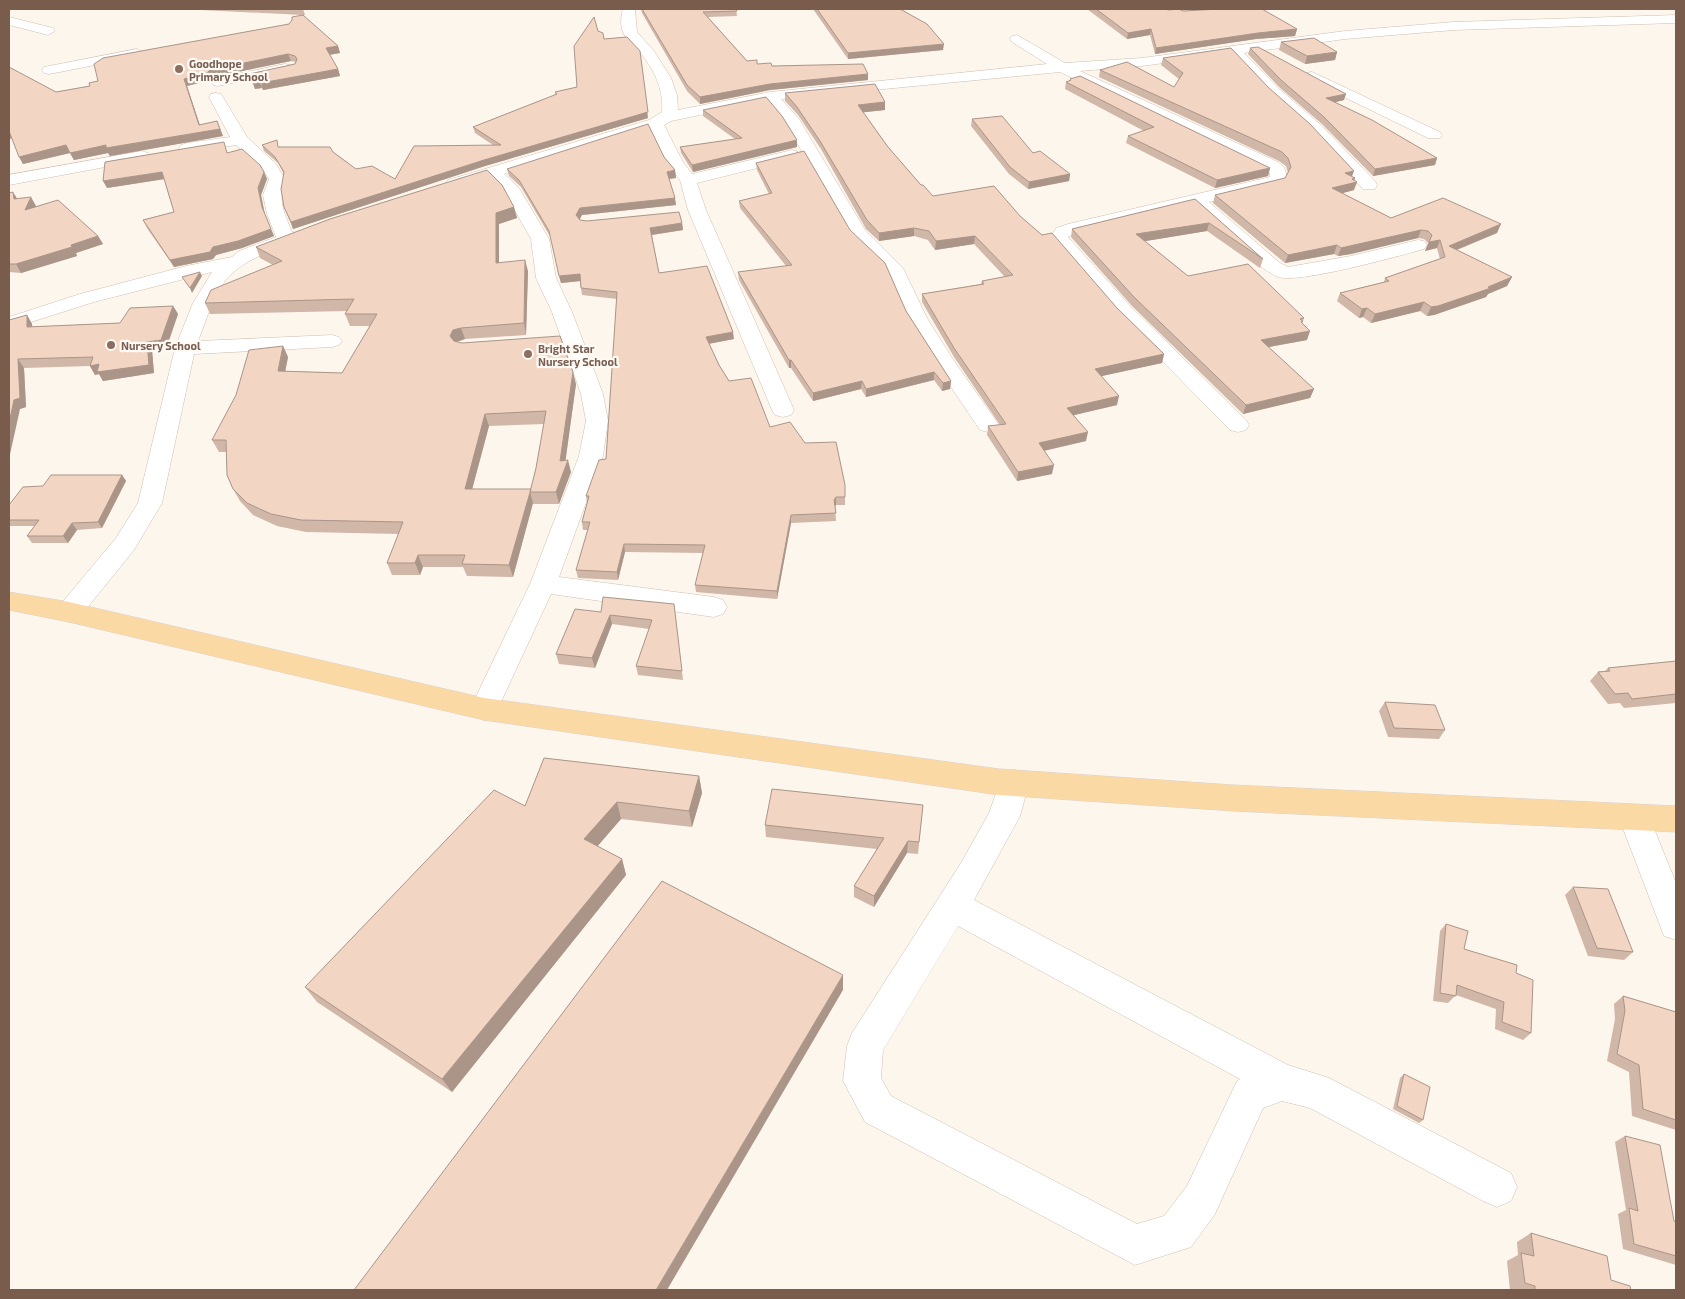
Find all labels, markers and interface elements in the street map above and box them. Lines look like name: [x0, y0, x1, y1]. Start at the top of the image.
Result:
place label: Goodhope Primary School: [189, 57, 268, 84]
marker: Goodhope Primary School: [173, 63, 185, 75]
marker: Nursery School: [105, 339, 117, 351]
place label: Nursery School: [121, 339, 201, 353]
place label: Bright Star Nursery School: [538, 342, 618, 369]
marker: Bright Star Nursery School: [522, 348, 534, 360]

